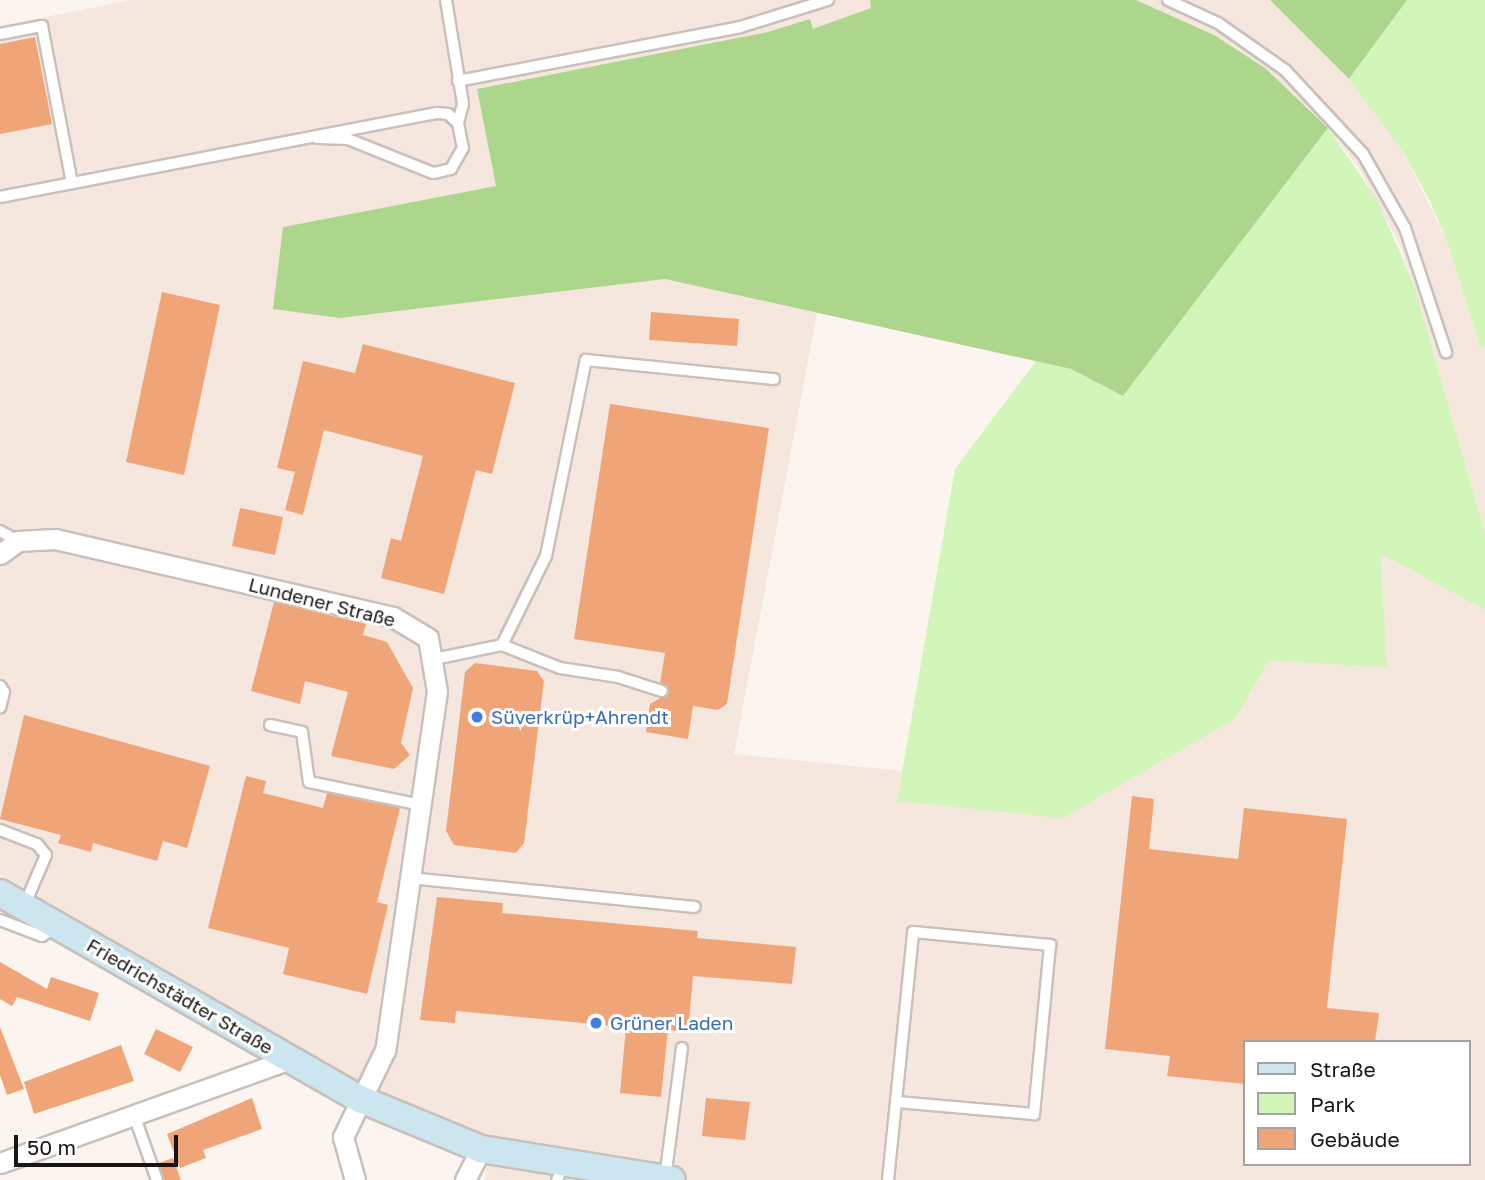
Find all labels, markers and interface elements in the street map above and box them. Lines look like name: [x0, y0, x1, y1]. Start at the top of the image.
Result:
street label: Lundener Straße: [246, 573, 398, 631]
place label: Süverkrüp+Ahrendt: [491, 706, 669, 728]
marker: Süverkrüp+Ahrendt: [469, 709, 485, 725]
street label: Friedrichstädter Straße: [83, 933, 277, 1059]
place label: Grüner Laden: [610, 1012, 733, 1034]
marker: Grüner Laden: [588, 1015, 604, 1031]
legend: [1244, 1040, 1471, 1166]
text: Straße: [1310, 1056, 1376, 1082]
text: Park: [1310, 1091, 1355, 1117]
scale bar: [18, 1120, 182, 1164]
text: Gebäude: [1310, 1126, 1400, 1152]
text: 50 m: [27, 1134, 76, 1160]

